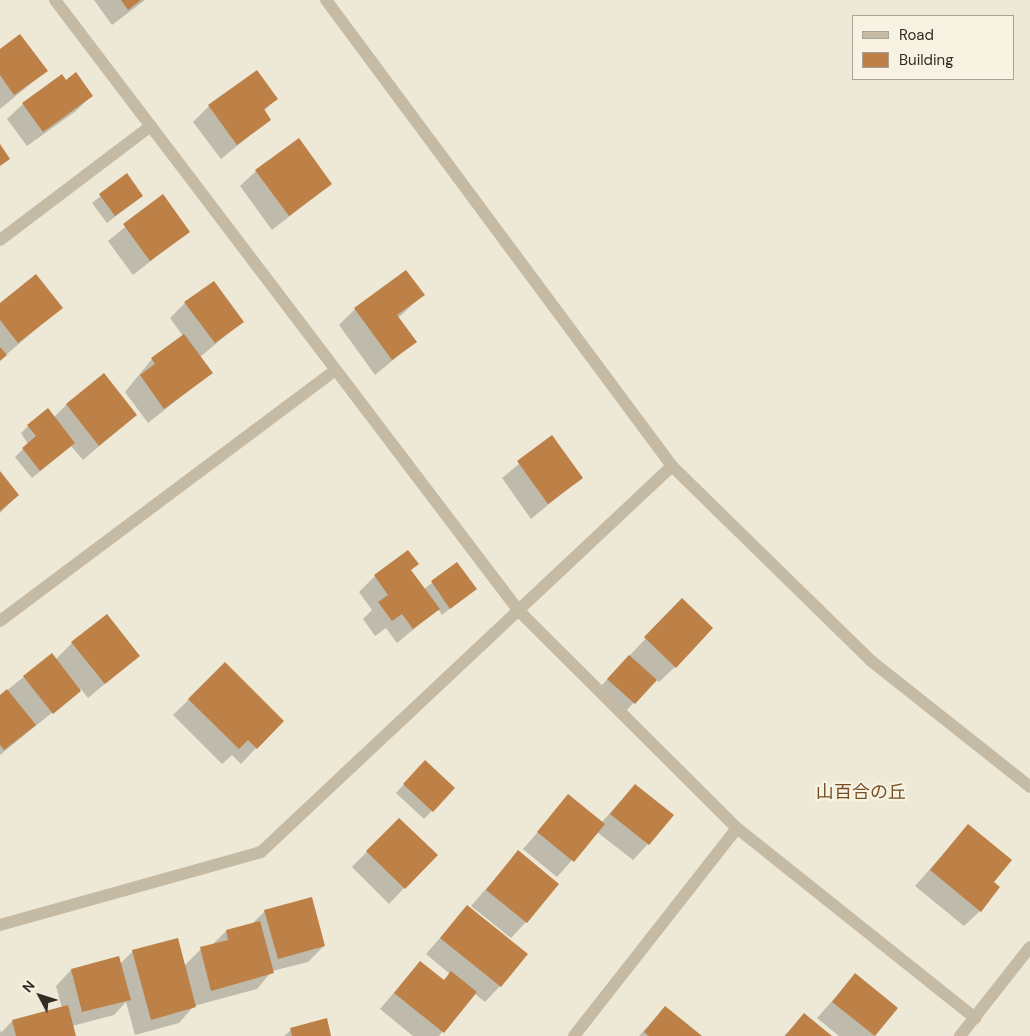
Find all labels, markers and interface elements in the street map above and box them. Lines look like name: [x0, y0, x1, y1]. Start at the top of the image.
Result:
legend: [852, 15, 1015, 80]
text: Road: [899, 25, 934, 45]
text: Building: [899, 50, 954, 70]
district label: 山百合の丘: [816, 781, 906, 803]
north arrow: [15, 971, 65, 1021]
text: N: [18, 977, 39, 996]

